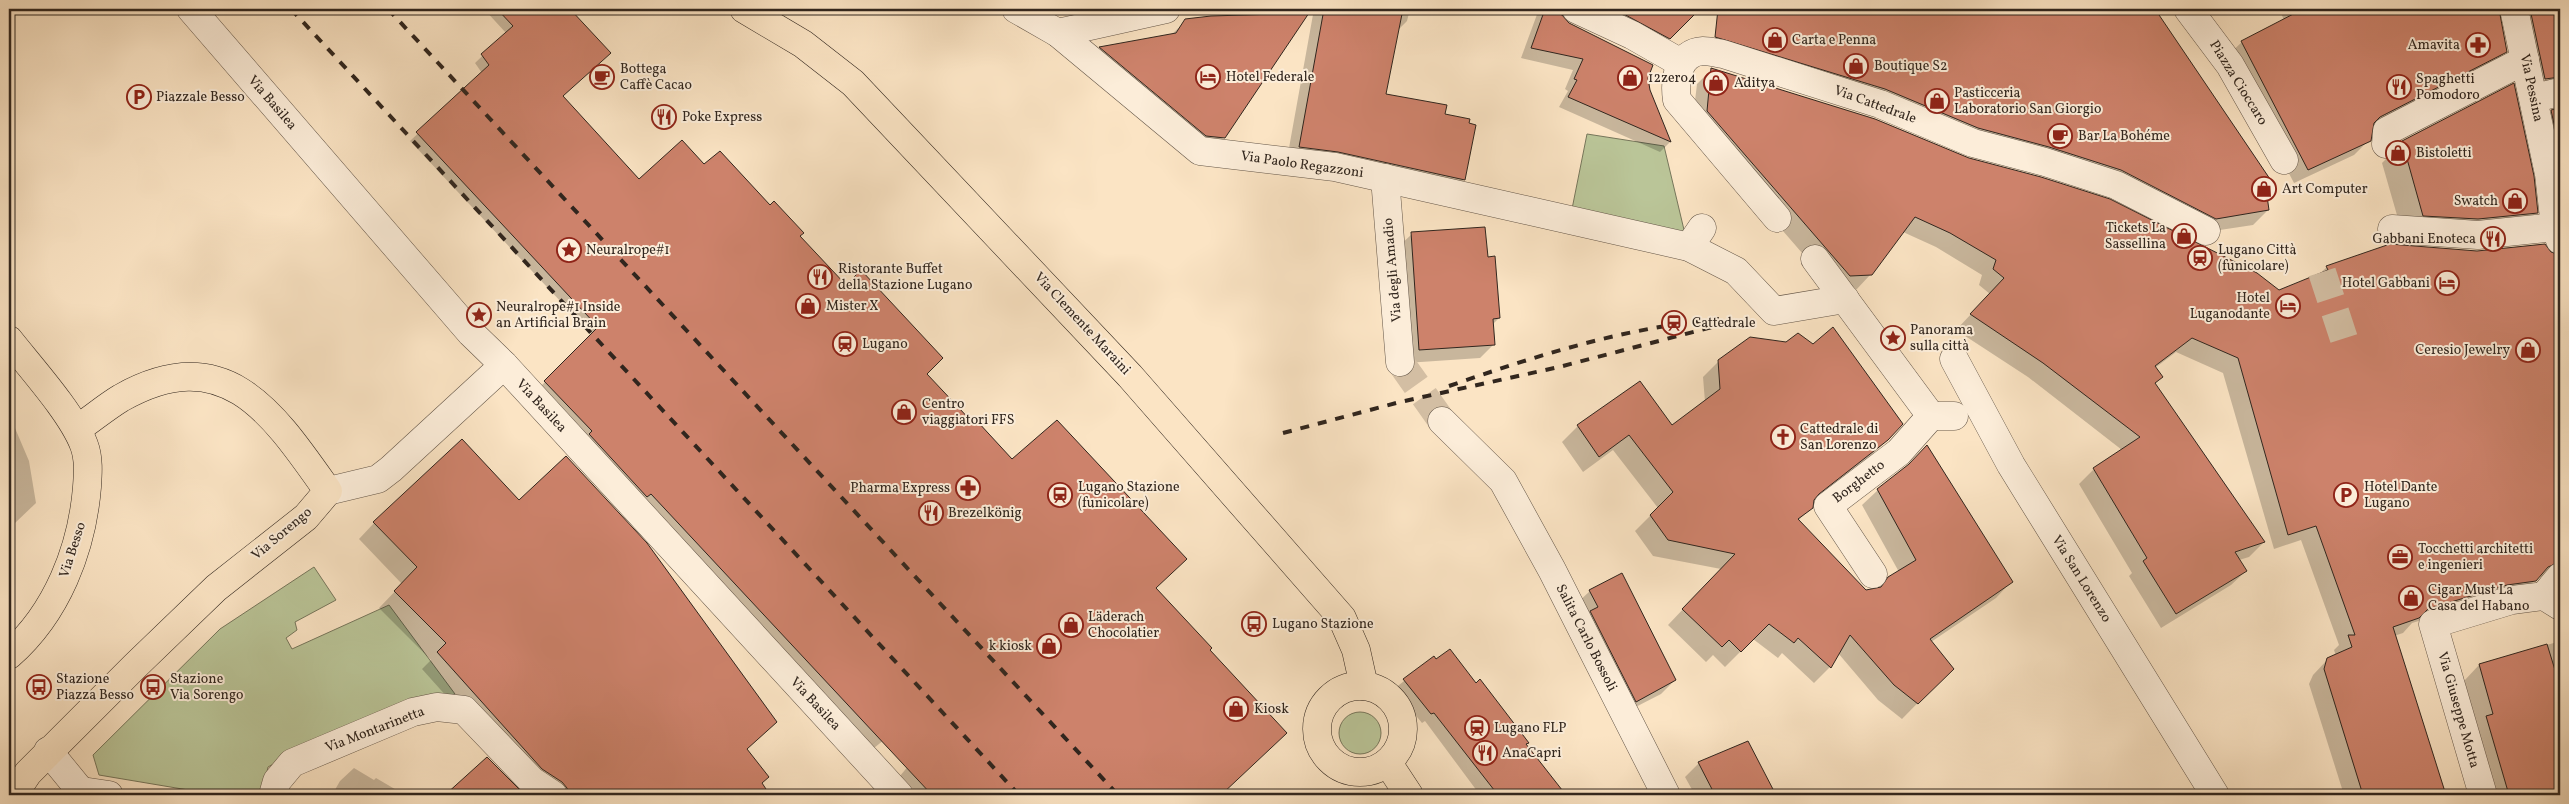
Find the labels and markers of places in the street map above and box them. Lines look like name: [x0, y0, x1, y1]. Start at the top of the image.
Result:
shop icon: Carta e Penna: [1762, 27, 1788, 53]
place label: Carta e Penna: [1792, 31, 1876, 50]
pharmacy icon: Amavita: [2465, 32, 2491, 58]
place label: Amavita: [2408, 36, 2460, 55]
shop icon: Boutique S2: [1843, 53, 1869, 79]
place label: Boutique S2: [1874, 57, 1947, 76]
place label: Bottega Caffè Cacao: [620, 60, 692, 95]
cafe icon: Bottega Caffè Cacao: [589, 64, 615, 90]
hotel icon: Hotel Federale: [1195, 64, 1221, 90]
shop icon: 12zero4: [1617, 65, 1643, 91]
place label: Hotel Federale: [1226, 68, 1315, 87]
place label: 12zero4: [1648, 69, 1696, 88]
shop icon: Aditya: [1703, 70, 1729, 96]
place label: Spaghetti Pomodoro: [2416, 70, 2480, 105]
place label: Aditya: [1734, 74, 1775, 93]
restaurant icon: Spaghetti Pomodoro: [2386, 74, 2412, 100]
parking icon: Piazzale Besso: [126, 84, 152, 110]
place label: Pasticceria Laboratorio San Giorgio: [1954, 84, 2102, 119]
place label: Piazzale Besso: [156, 88, 245, 107]
shop icon: Pasticceria Laboratorio San Giorgio: [1924, 88, 1950, 114]
restaurant icon: Poke Express: [651, 104, 677, 130]
place label: Poke Express: [682, 108, 762, 127]
cafe icon: Bar La Bohéme: [2047, 123, 2073, 149]
place label: Bar La Bohéme: [2078, 127, 2170, 146]
shop icon: Bistoletti: [2385, 140, 2411, 166]
place label: Bistoletti: [2416, 144, 2472, 163]
shop icon: Art Computer: [2251, 176, 2277, 202]
place label: Art Computer: [2282, 180, 2368, 199]
shop icon: Swatch: [2502, 188, 2528, 214]
place label: Swatch: [2454, 192, 2498, 211]
place label: Tickets La Sassellina: [2105, 219, 2166, 254]
shop icon: Tickets La Sassellina: [2171, 223, 2197, 249]
restaurant icon: Gabbani Enoteca: [2480, 226, 2506, 252]
place label: Gabbani Enoteca: [2372, 230, 2476, 249]
place icon: Neuralrope#1: [556, 237, 582, 263]
place label: Neuralrope#1: [586, 241, 670, 260]
place label: Lugano Città (funicolare): [2218, 241, 2297, 276]
station icon: Lugano Città (funicolare): [2187, 245, 2213, 271]
place label: Ristorante Buffet della Stazione Lugano: [838, 260, 972, 295]
restaurant icon: Ristorante Buffet della Stazione Lugano: [807, 264, 833, 290]
hotel icon: Hotel Gabbani: [2434, 270, 2460, 296]
place label: Hotel Gabbani: [2342, 274, 2430, 293]
place label: Hotel Luganodante: [2190, 289, 2270, 324]
shop icon: Mister X: [795, 293, 821, 319]
hotel icon: Hotel Luganodante: [2275, 293, 2301, 319]
place label: Mister X: [826, 297, 879, 316]
place label: Neuralrope#1 Inside an Artificial Brain: [496, 298, 621, 333]
place icon: Neuralrope#1 Inside an Artificial Brain: [466, 302, 492, 328]
station icon: Cattedrale: [1661, 310, 1687, 336]
place label: Cattedrale: [1692, 314, 1756, 333]
place label: Panorama sulla città: [1910, 321, 1973, 356]
place icon: Panorama sulla città: [1880, 325, 1906, 351]
station icon: Lugano: [832, 331, 858, 357]
place label: Lugano: [862, 335, 908, 354]
shop icon: Ceresio Jewelry: [2515, 337, 2541, 363]
place label: Ceresio Jewelry: [2415, 341, 2510, 360]
place label: Centro viaggiatori FFS: [922, 395, 1014, 430]
shop icon: Centro viaggiatori FFS: [891, 399, 917, 425]
place label: Cattedrale di San Lorenzo: [1800, 420, 1879, 455]
church icon: Cattedrale di San Lorenzo: [1770, 424, 1796, 450]
pharmacy icon: Pharma Express: [955, 475, 981, 501]
place label: Lugano Stazione (funicolare): [1078, 478, 1180, 513]
place label: Hotel Dante Lugano: [2364, 478, 2438, 513]
place label: Pharma Express: [850, 479, 950, 498]
station icon: Lugano Stazione (funicolare): [1047, 482, 1073, 508]
parking icon: Hotel Dante Lugano: [2333, 482, 2359, 508]
restaurant icon: Brezelkönig: [918, 500, 944, 526]
place label: Brezelkönig: [948, 504, 1022, 523]
place label: Tocchetti architetti e ingenieri: [2418, 540, 2533, 575]
office icon: Tocchetti architetti e ingenieri: [2387, 544, 2413, 570]
place label: Cigar Must La Casa del Habano: [2428, 581, 2529, 616]
shop icon: Cigar Must La Casa del Habano: [2398, 585, 2424, 611]
place label: Läderach Chocolatier: [1088, 608, 1159, 643]
bus stop icon: Lugano Stazione: [1241, 611, 1267, 637]
shop icon: Läderach Chocolatier: [1058, 612, 1084, 638]
place label: Lugano Stazione: [1272, 615, 1374, 634]
shop icon: k kiosk: [1036, 633, 1062, 659]
place label: k kiosk: [989, 637, 1032, 656]
place label: Stazione Piazza Besso: [56, 670, 134, 705]
place label: Stazione Via Sorengo: [170, 670, 244, 705]
bus stop icon: Stazione Piazza Besso: [26, 674, 52, 700]
bus stop icon: Stazione Via Sorengo: [140, 674, 166, 700]
shop icon: Kiosk: [1223, 696, 1249, 722]
place label: Kiosk: [1254, 700, 1289, 719]
station icon: Lugano FLP: [1464, 715, 1490, 741]
place label: Lugano FLP: [1494, 719, 1566, 738]
restaurant icon: AnaCapri: [1472, 740, 1498, 766]
place label: AnaCapri: [1502, 744, 1561, 763]

